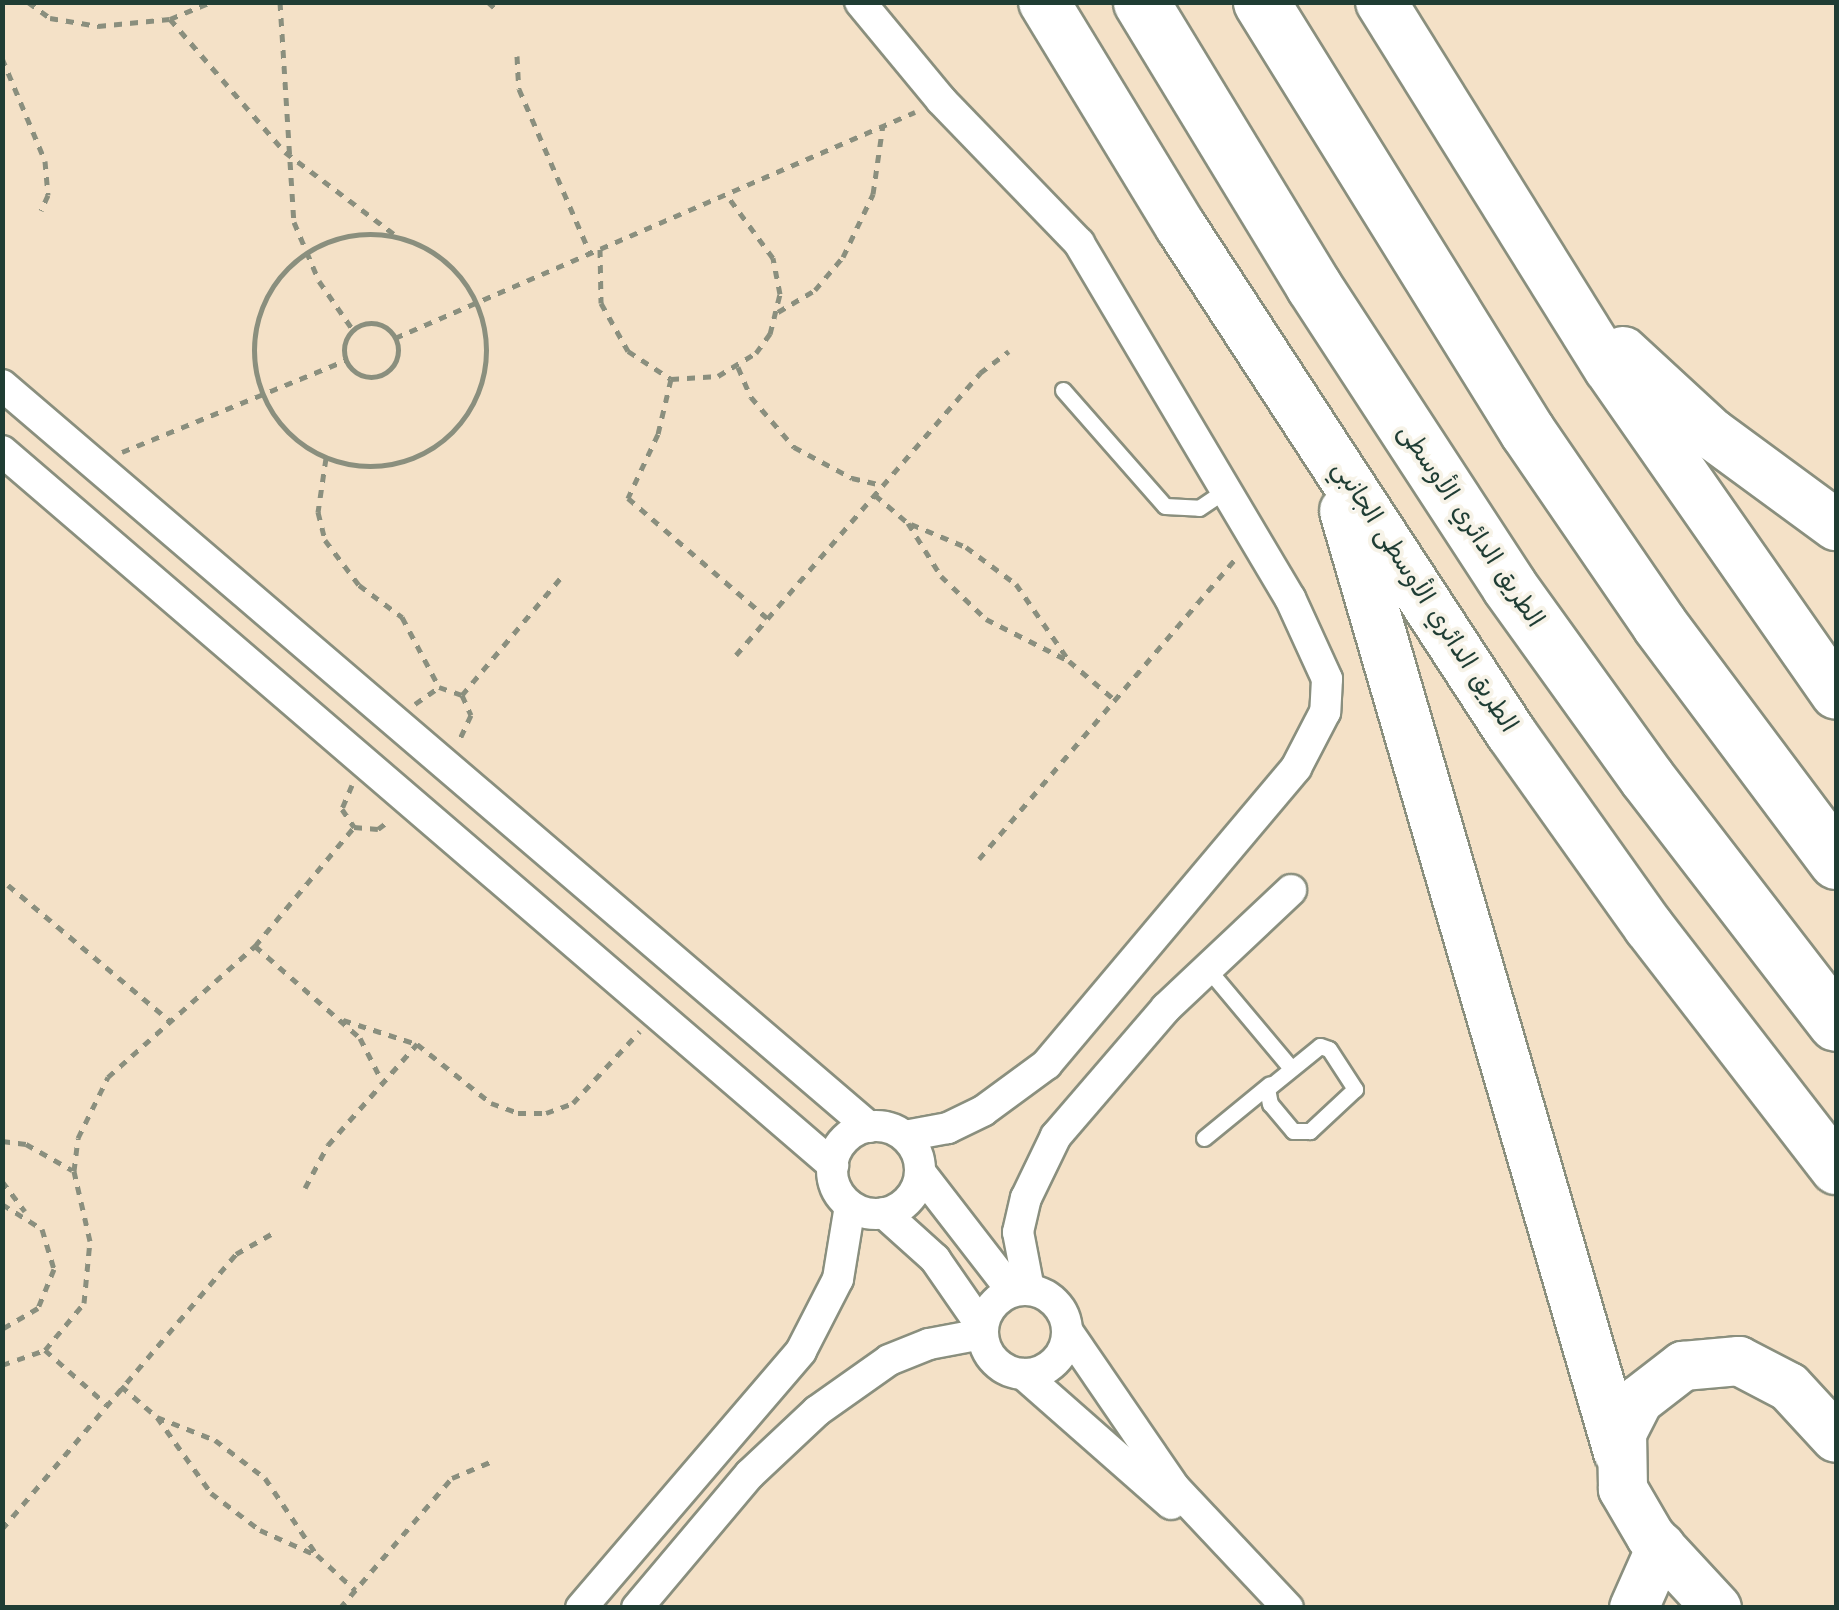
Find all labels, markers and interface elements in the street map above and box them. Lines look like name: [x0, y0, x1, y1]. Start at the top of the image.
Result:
street label: الطريق الدائري الأوسطى: [1391, 418, 1549, 634]
street label: الطريق الدائري الأوسطى الجانبي: [1325, 456, 1523, 738]

